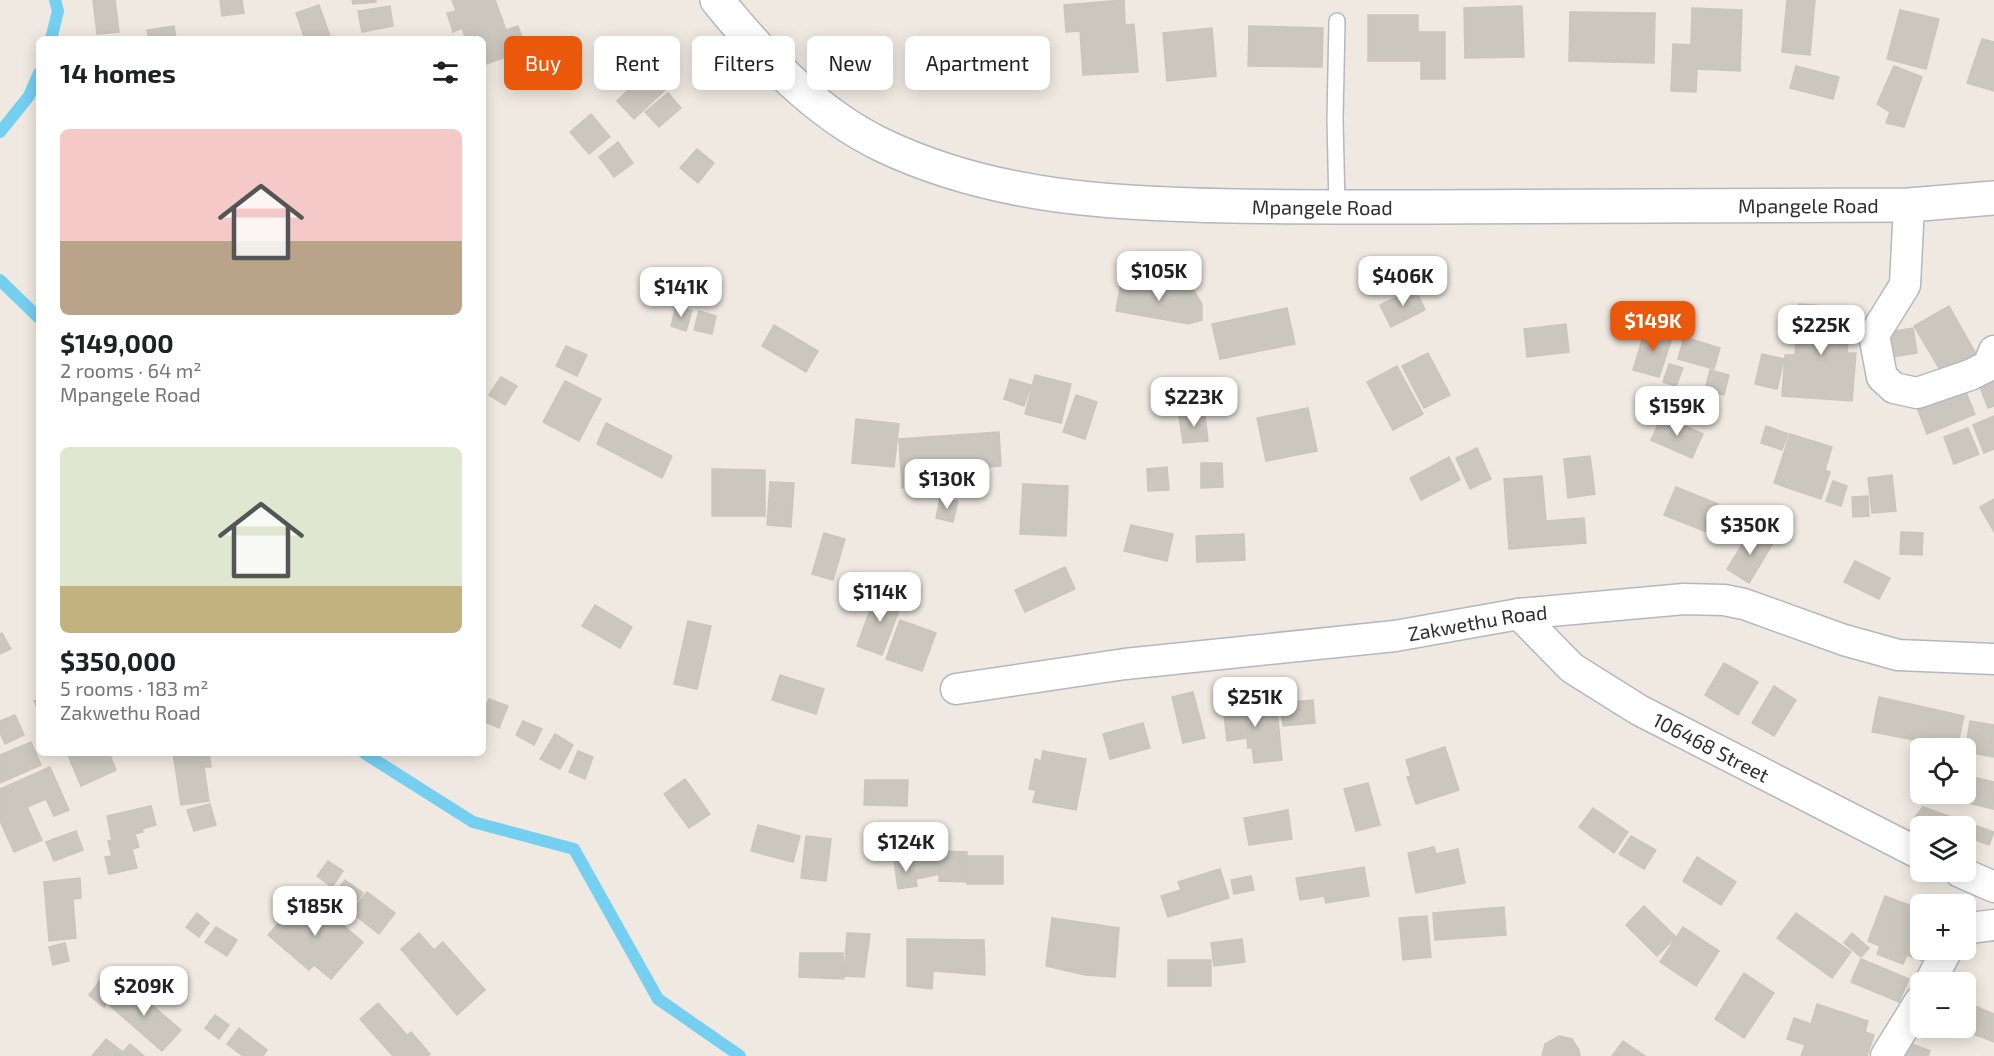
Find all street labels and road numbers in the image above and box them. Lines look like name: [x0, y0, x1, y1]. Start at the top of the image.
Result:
street label: Mpangele Road: [1738, 193, 1879, 217]
street label: Mpangele Road: [1252, 194, 1393, 219]
street label: Zakwethu Road: [1406, 599, 1548, 645]
street label: 106468 Street: [1649, 707, 1774, 787]

